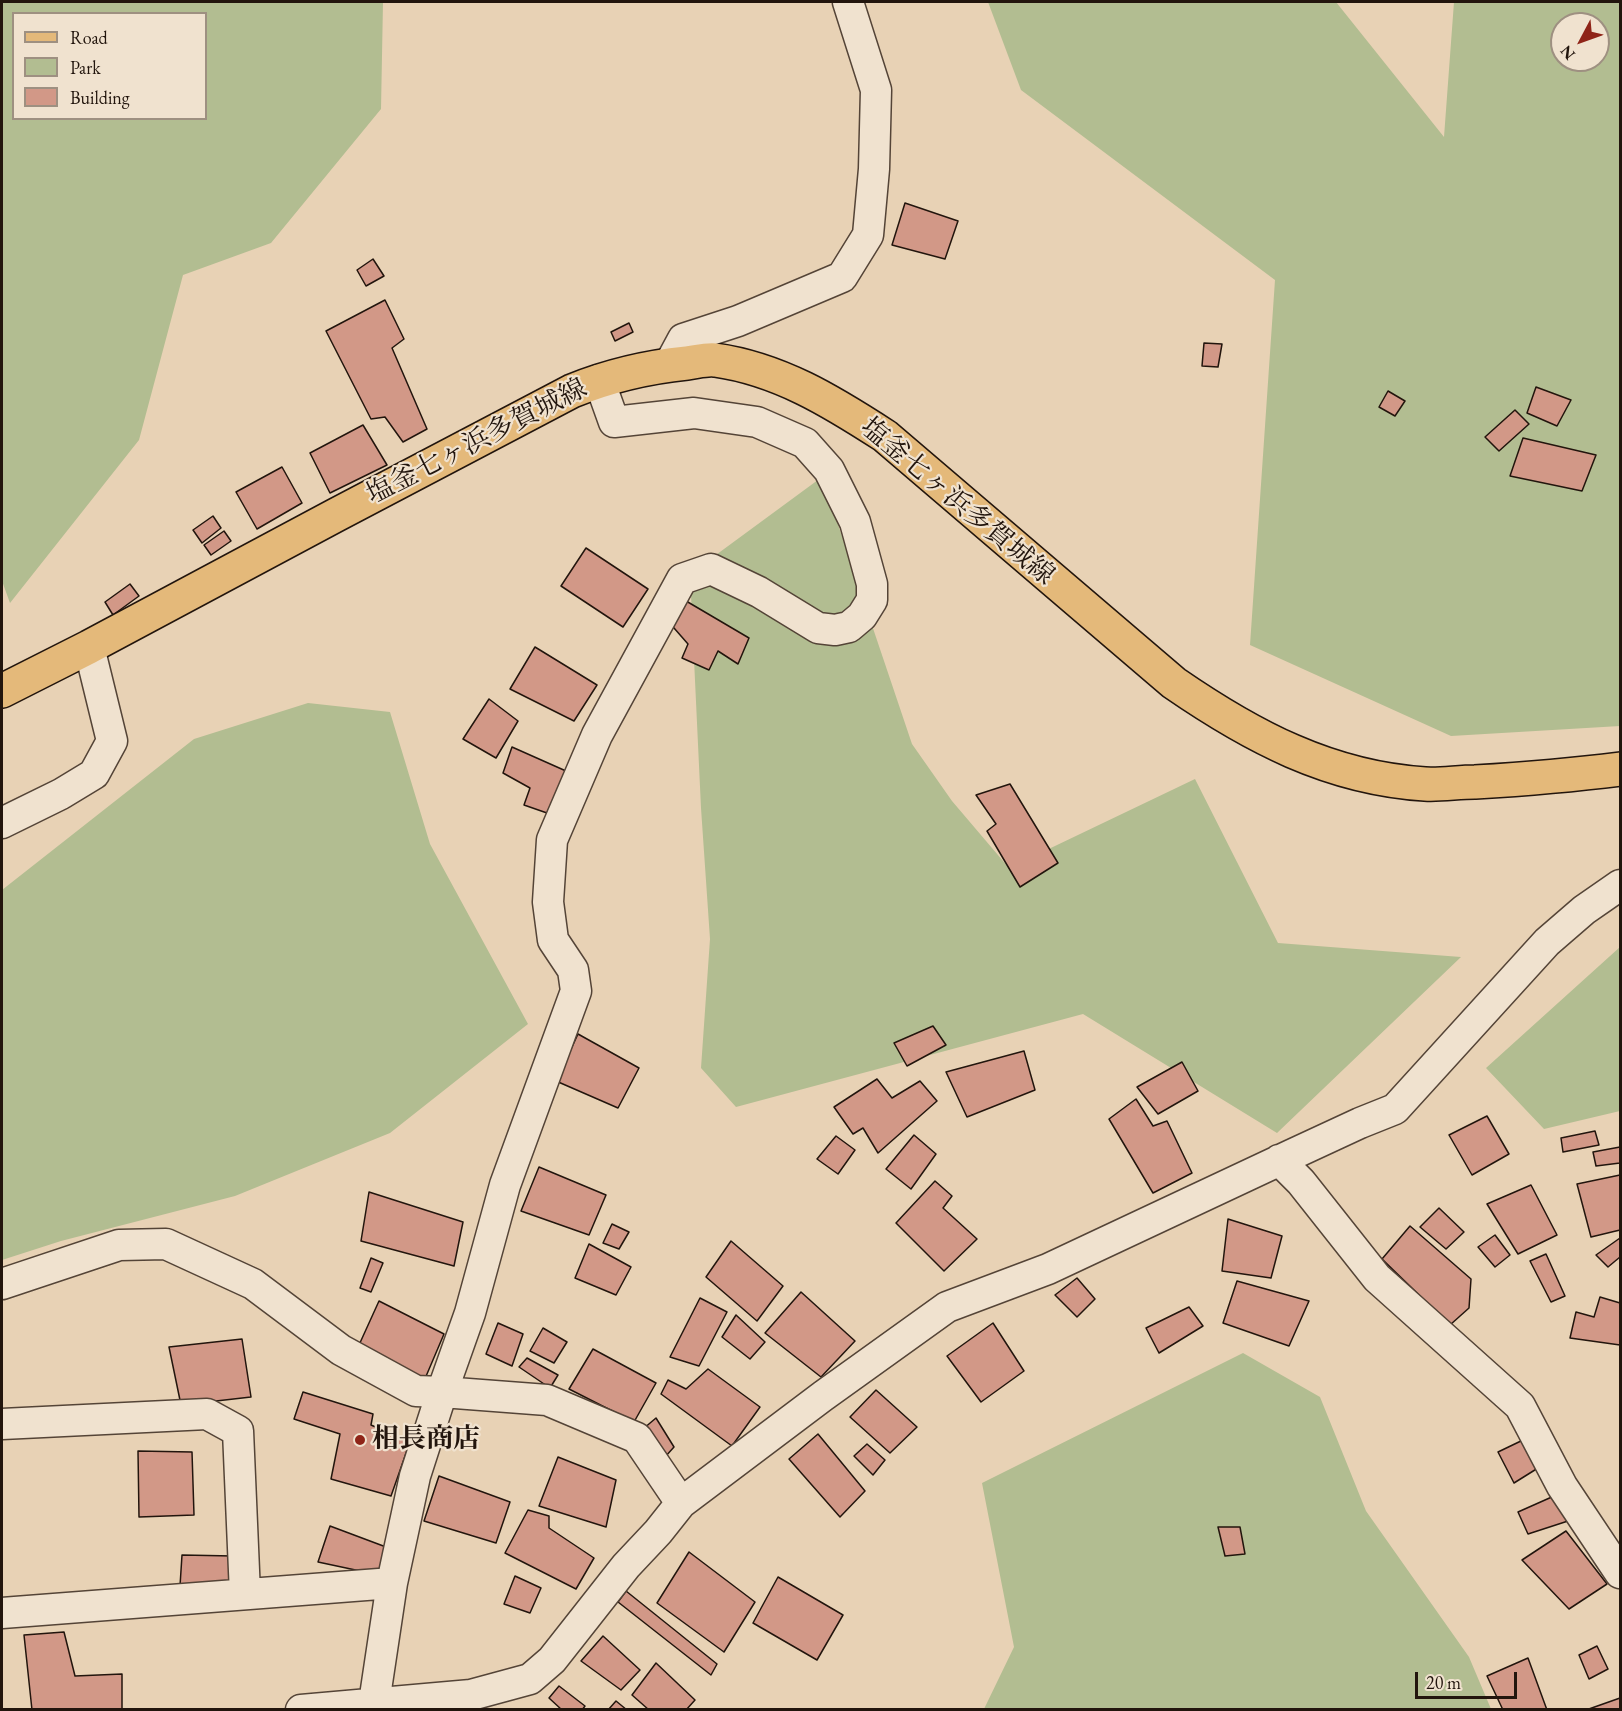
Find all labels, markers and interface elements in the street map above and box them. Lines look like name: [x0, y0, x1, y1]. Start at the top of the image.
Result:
legend: [12, 12, 207, 120]
north arrow: [1550, 12, 1610, 72]
text: Road: [70, 26, 108, 49]
text: N: [1555, 41, 1580, 65]
text: Park: [70, 56, 101, 79]
text: Building: [70, 86, 130, 109]
street label: 塩釜七ヶ浜多賀城線: [361, 372, 593, 512]
street label: 塩釜七ヶ浜多賀城線: [854, 411, 1060, 593]
place label: 相長商店: [372, 1424, 480, 1456]
marker: 相長商店: [353, 1433, 367, 1447]
scale bar: [1418, 1660, 1520, 1698]
text: 20 m: [1426, 1671, 1461, 1694]

